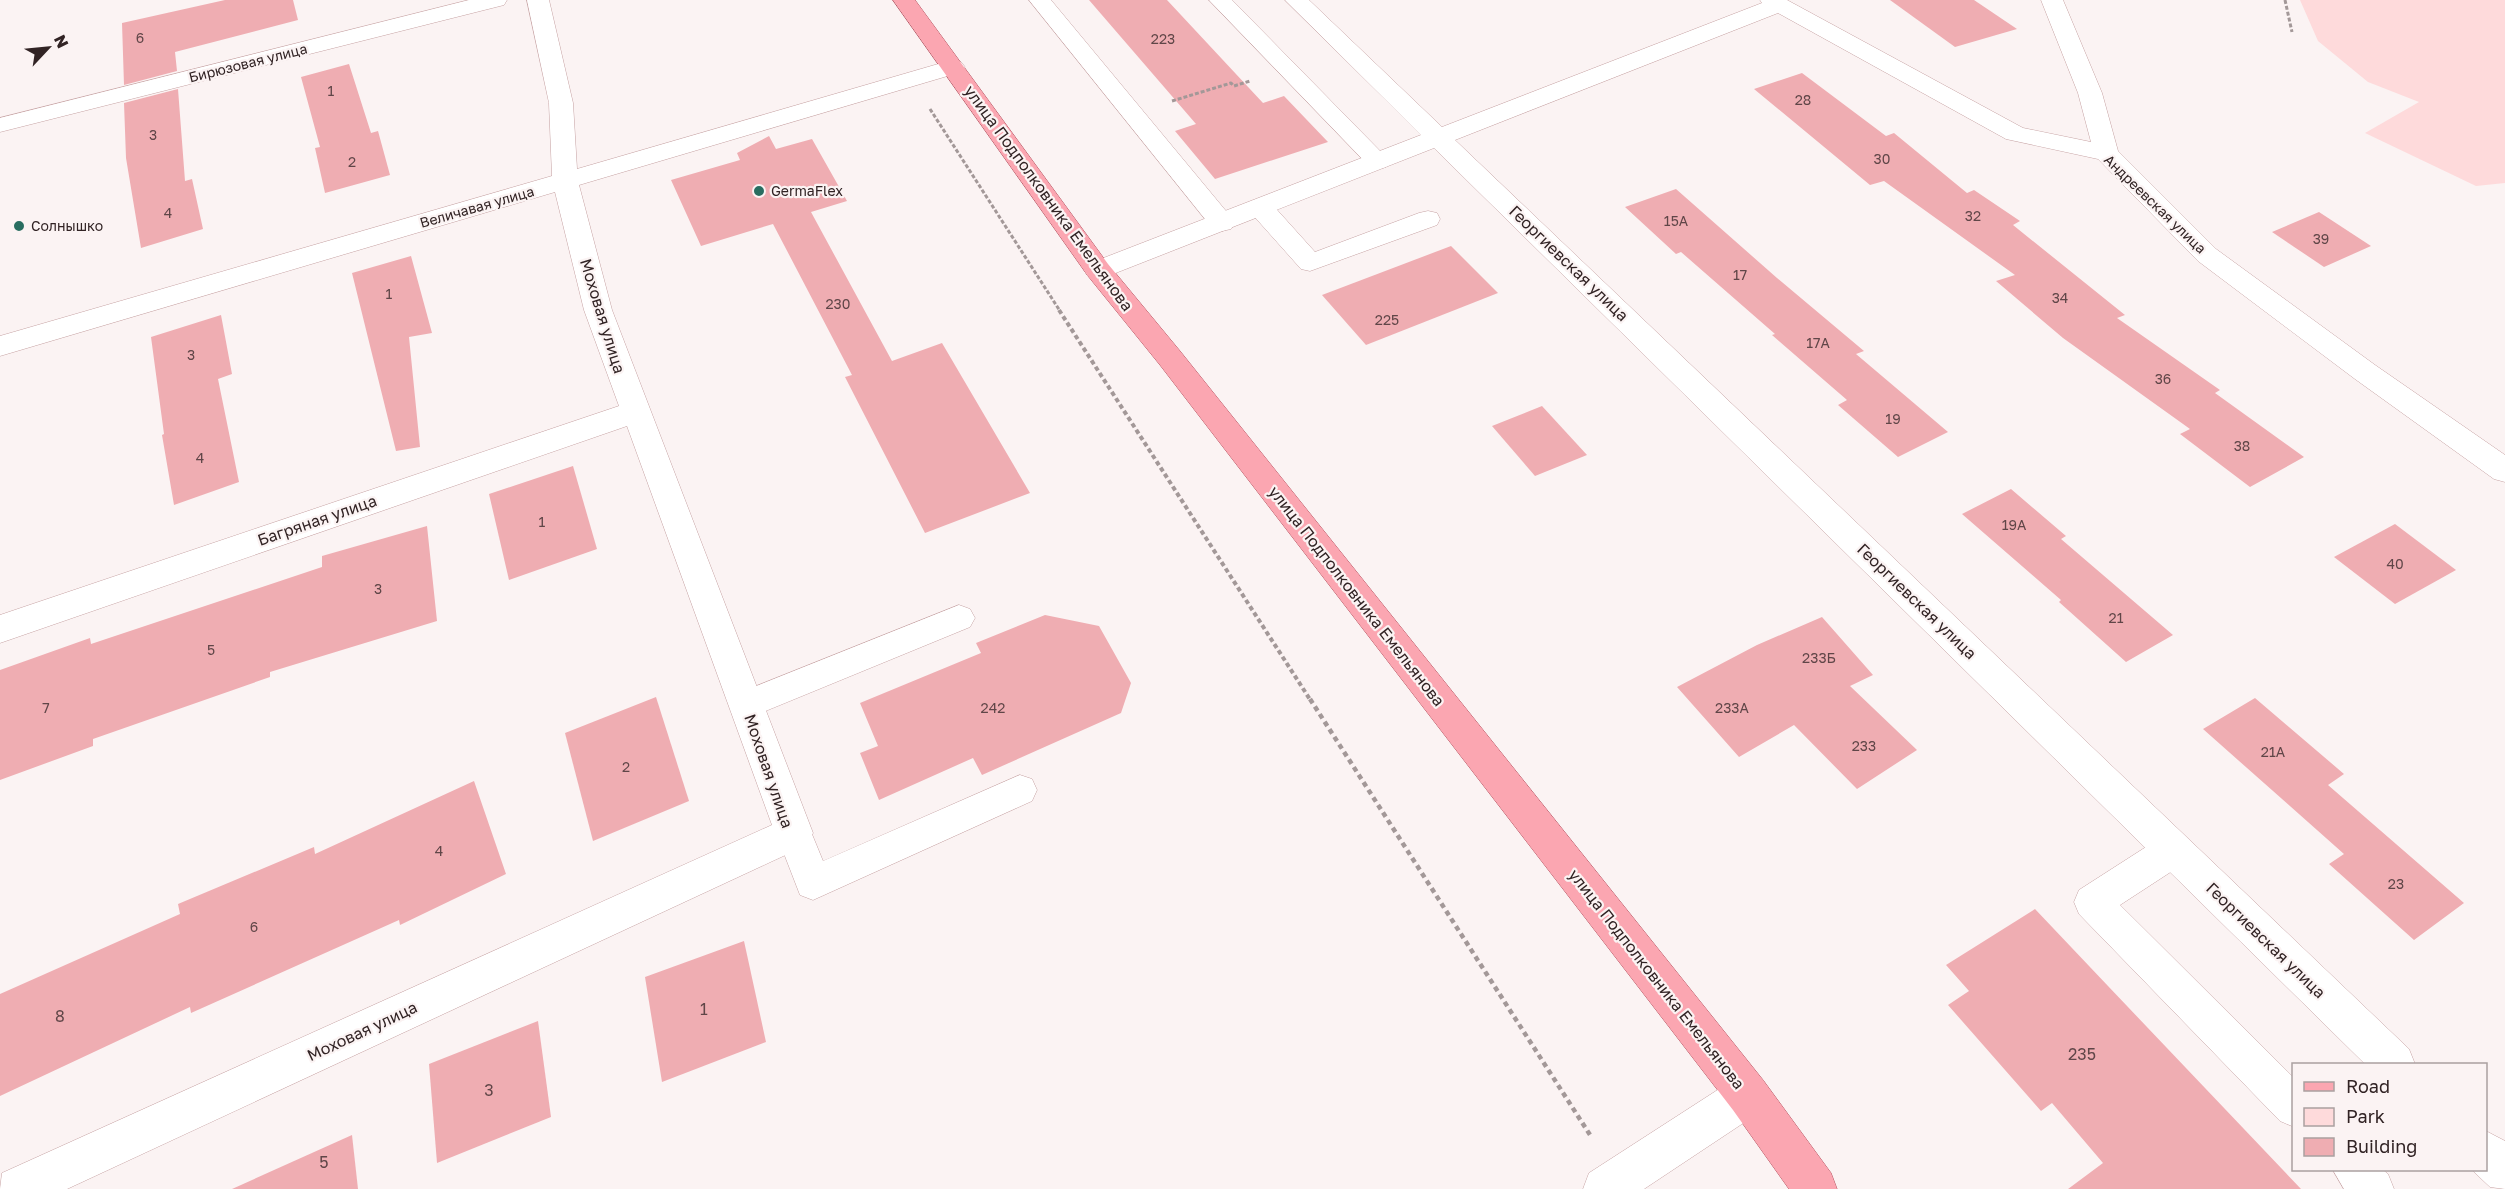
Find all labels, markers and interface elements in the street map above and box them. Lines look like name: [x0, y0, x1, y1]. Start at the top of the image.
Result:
north arrow: [18, 18, 78, 78]
house number: 6: [136, 29, 144, 46]
house number: 223: [1151, 30, 1175, 47]
text: N: [50, 32, 73, 51]
street label: Бирюзовая улица: [187, 40, 309, 85]
street label: улица Подполковника Емельянова: [960, 81, 1138, 315]
house number: 1: [328, 82, 335, 99]
house number: 28: [1795, 91, 1811, 108]
house number: 3: [149, 126, 157, 143]
house number: 30: [1874, 150, 1890, 167]
street label: Андреевская улица: [2101, 151, 2210, 257]
house number: 2: [348, 153, 356, 170]
street label: Величавая улица: [418, 182, 536, 231]
place label: GermaFlex: [771, 182, 843, 199]
marker: GermaFlex: [752, 184, 766, 198]
street label: Георгиевская улица: [1505, 201, 1633, 325]
house number: 4: [164, 204, 172, 221]
house number: 32: [1965, 207, 1981, 224]
house number: 15А: [1664, 212, 1689, 229]
place label: Солнышко: [31, 217, 103, 234]
marker: Солнышко: [12, 219, 26, 233]
house number: 39: [2313, 230, 2329, 247]
street label: Моховая улица: [576, 256, 630, 376]
house number: 17: [1733, 266, 1747, 283]
house number: 1: [386, 285, 393, 302]
house number: 34: [2052, 289, 2068, 306]
house number: 230: [826, 295, 851, 312]
house number: 225: [1375, 311, 1399, 328]
house number: 17А: [1806, 334, 1830, 351]
house number: 3: [187, 346, 195, 363]
house number: 36: [2155, 370, 2171, 387]
house number: 19: [1885, 410, 1901, 427]
house number: 38: [2234, 437, 2250, 454]
house number: 4: [196, 449, 204, 466]
street label: улица Подполковника Емельянова: [1265, 482, 1449, 710]
street label: Багряная улица: [255, 490, 379, 550]
house number: 1: [539, 513, 546, 530]
house number: 19А: [2002, 516, 2027, 533]
street label: Георгиевская улица: [1853, 539, 1981, 663]
house number: 40: [2386, 555, 2404, 572]
house number: 3: [374, 580, 382, 597]
house number: 21: [2109, 609, 2124, 626]
house number: 5: [207, 641, 215, 658]
house number: 233Б: [1802, 649, 1836, 666]
house number: 7: [42, 699, 50, 716]
house number: 242: [981, 699, 1005, 716]
house number: 233А: [1715, 699, 1750, 716]
street label: Моховая улица: [740, 711, 798, 831]
house number: 233: [1852, 737, 1876, 754]
house number: 21А: [2261, 743, 2286, 760]
house number: 2: [622, 758, 630, 775]
house number: 4: [435, 842, 443, 859]
street label: улица Подполковника Емельянова: [1565, 865, 1749, 1093]
house number: 23: [2388, 875, 2404, 892]
street label: Георгиевская улица: [2202, 878, 2330, 1002]
house number: 6: [250, 918, 258, 935]
street label: Моховая улица: [304, 997, 420, 1065]
house number: 1: [700, 999, 708, 1019]
house number: 8: [55, 1006, 65, 1026]
house number: 235: [2068, 1044, 2096, 1064]
legend: [2292, 1063, 2487, 1171]
text: Road: [2346, 1075, 2390, 1097]
house number: 3: [484, 1080, 494, 1100]
text: Park: [2346, 1105, 2385, 1127]
text: Building: [2346, 1135, 2417, 1157]
house number: 5: [319, 1152, 329, 1172]

